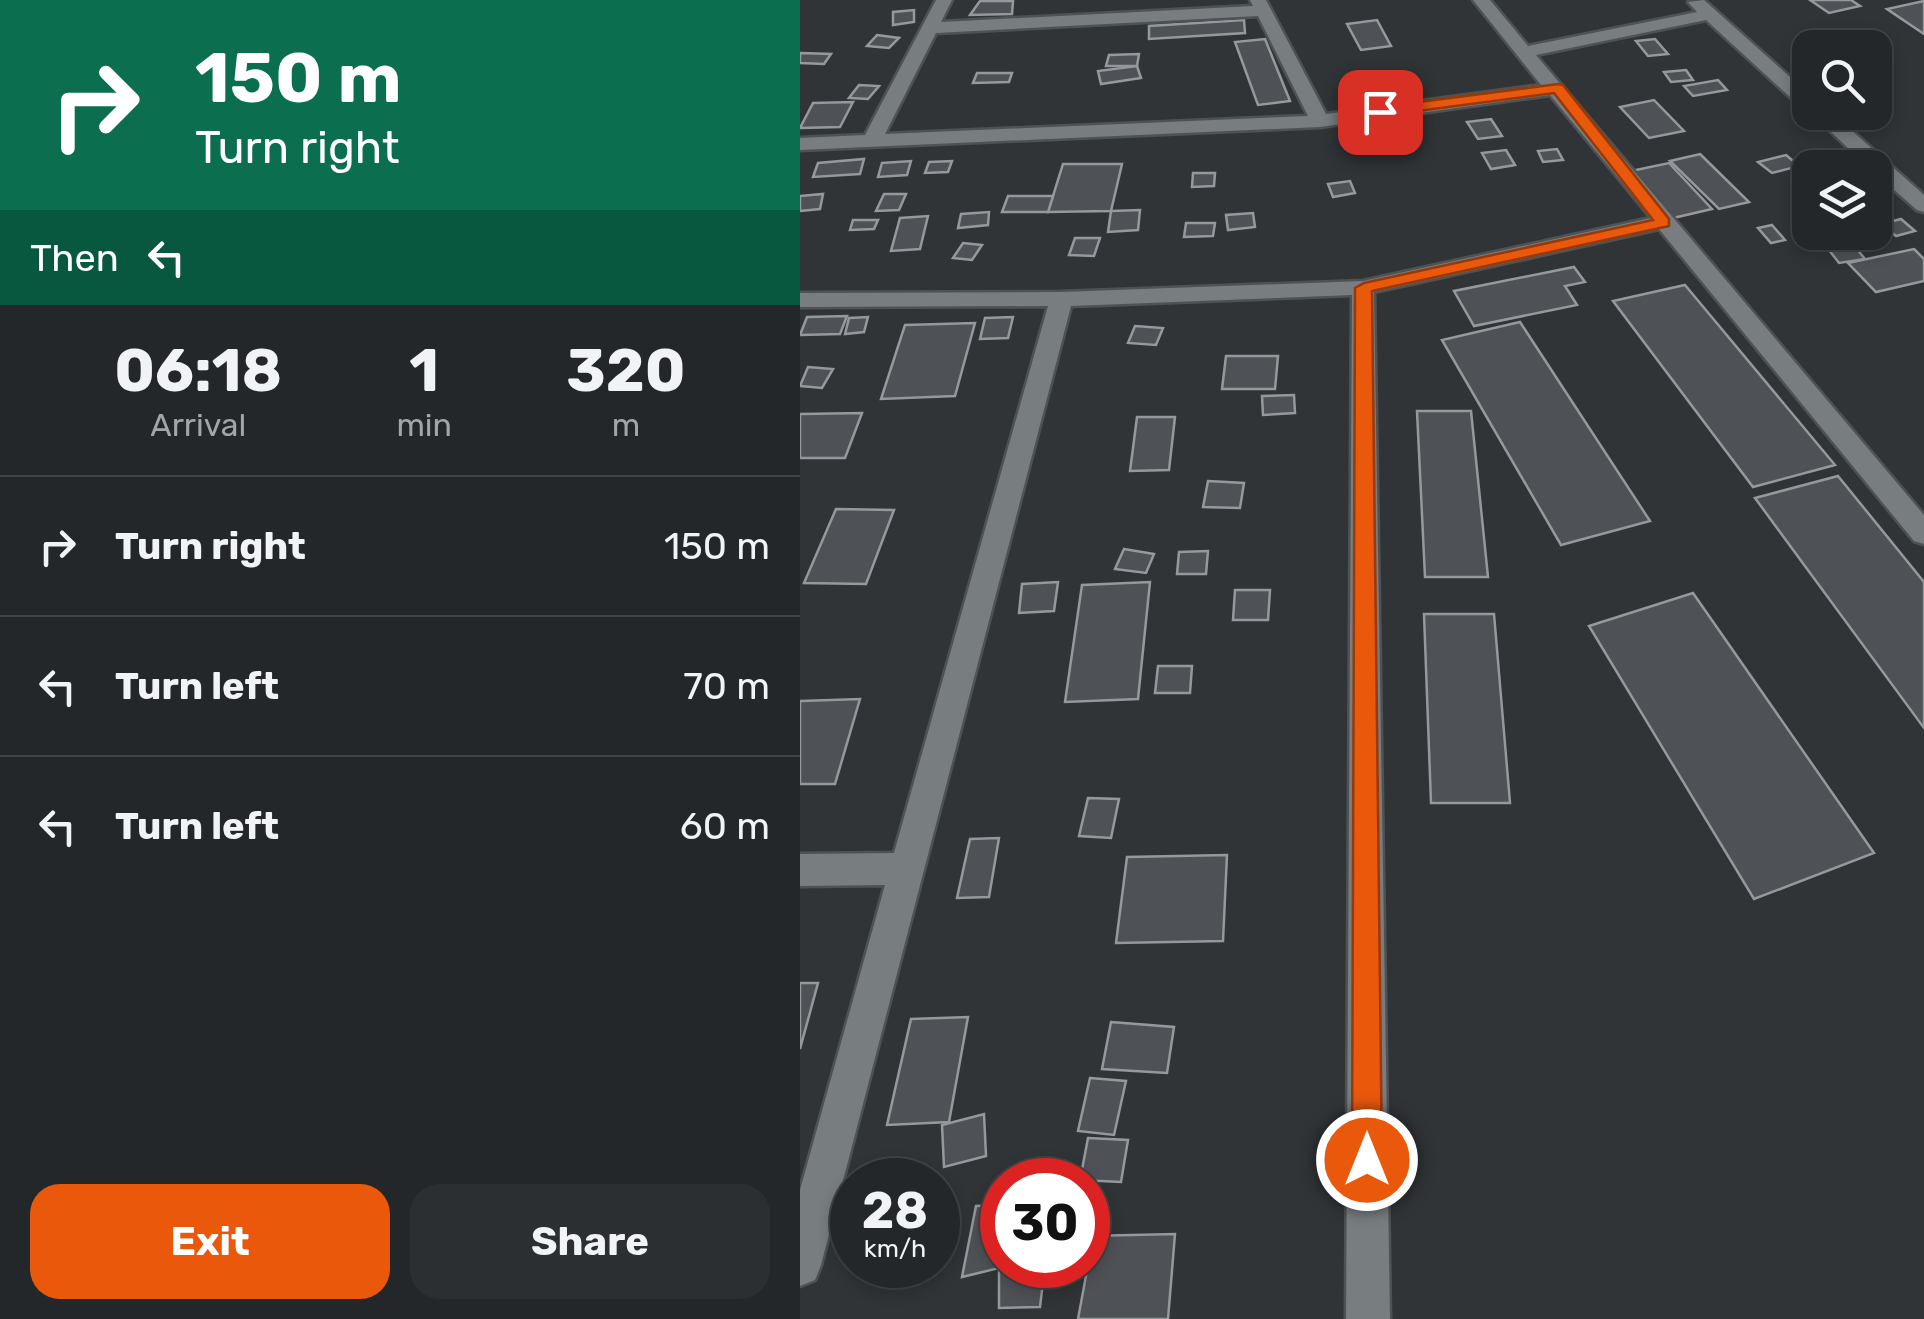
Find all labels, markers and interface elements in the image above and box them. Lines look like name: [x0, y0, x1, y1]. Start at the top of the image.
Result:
map controls: [1792, 30, 1892, 250]
button: search: [1792, 30, 1892, 130]
text: 150 m: [195, 37, 402, 120]
icon: right: [30, 40, 160, 170]
pin: [1338, 70, 1423, 155]
icon: arrive: [1353, 85, 1408, 140]
text: Turn right: [195, 121, 399, 174]
button: layers: [1792, 150, 1892, 250]
icon: left: [139, 230, 194, 285]
text: Then: [30, 235, 119, 281]
text: 06:18: [114, 335, 282, 406]
text: 1: [409, 335, 439, 406]
text: 320: [566, 335, 686, 406]
text: Arrival: [150, 406, 246, 444]
text: min: [396, 406, 452, 444]
text: m: [612, 406, 640, 444]
icon: right: [30, 519, 85, 574]
text: Turn right: [115, 523, 306, 569]
text: 150 m: [664, 523, 770, 569]
icon: left: [30, 659, 85, 714]
text: Turn left: [115, 663, 279, 709]
text: 70 m: [683, 663, 770, 709]
icon: left: [30, 799, 85, 854]
text: Turn left: [115, 803, 279, 849]
text: 60 m: [680, 803, 770, 849]
position arrow: [1315, 1108, 1419, 1212]
speed limit sign: 30: [980, 1158, 1110, 1288]
text: 28: [862, 1181, 928, 1241]
button: Exit: [30, 1184, 390, 1299]
button: Share: [410, 1184, 770, 1299]
text: km/h: [864, 1234, 926, 1263]

